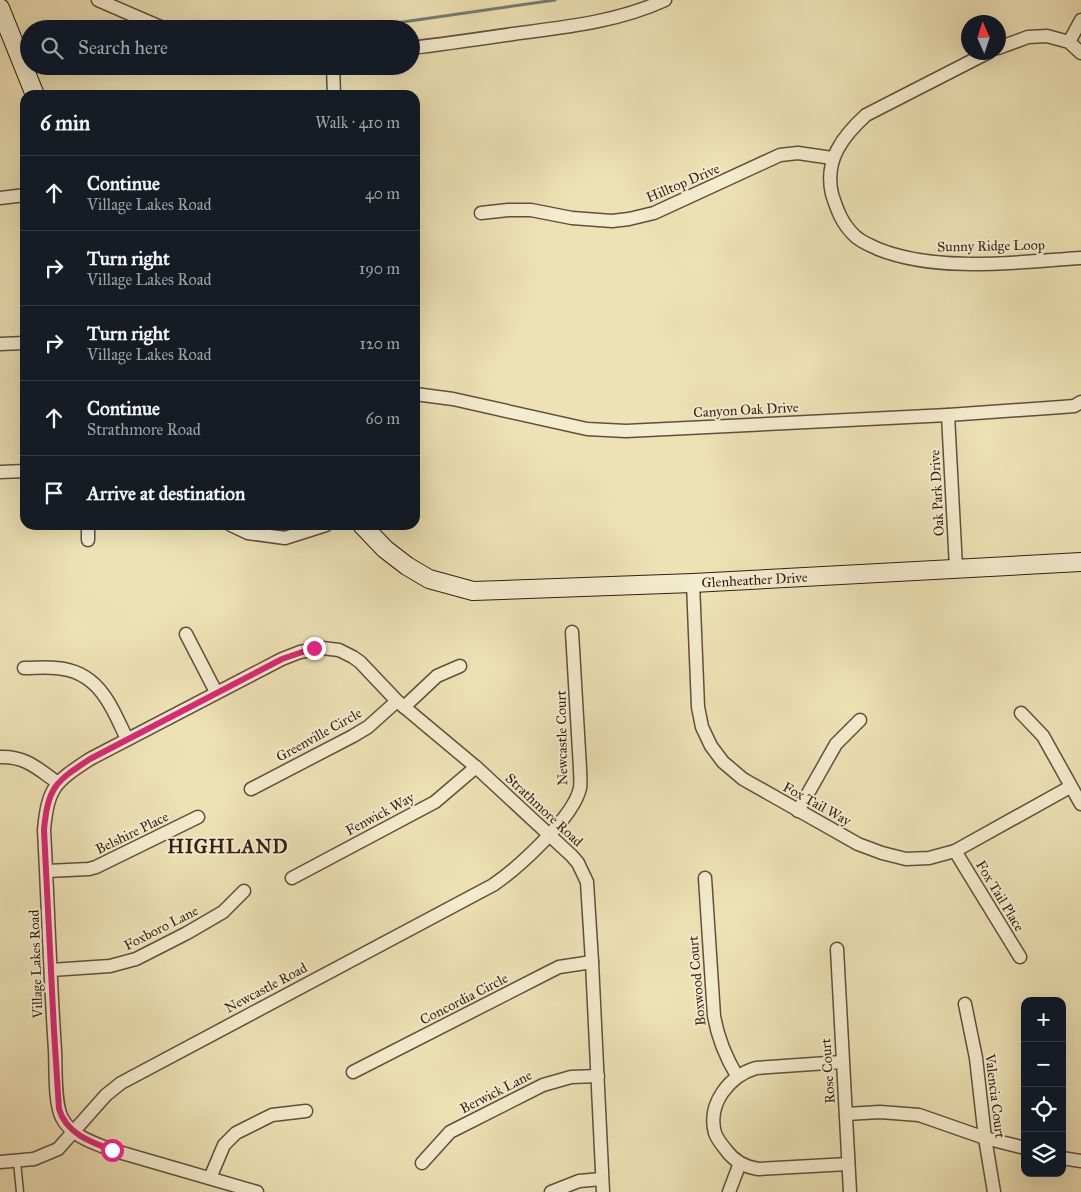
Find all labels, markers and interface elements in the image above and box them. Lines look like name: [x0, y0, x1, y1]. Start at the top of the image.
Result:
north arrow: [961, 15, 1006, 60]
search box: [20, 20, 420, 75]
icon: search: [38, 34, 66, 62]
text: Search here: [78, 36, 168, 59]
text: 6 min: [40, 110, 90, 136]
text: Walk · 410 m: [315, 113, 400, 132]
street label: Hilltop Drive: [644, 160, 722, 206]
text: Continue: [87, 172, 160, 195]
icon: ahead: [40, 179, 68, 207]
text: 40 m: [365, 184, 400, 203]
text: Village Lakes Road: [87, 195, 211, 214]
street label: Sunny Ridge Loop: [937, 237, 1045, 255]
text: Turn right: [87, 247, 170, 270]
icon: right: [40, 254, 68, 282]
text: 190 m: [359, 259, 400, 278]
text: Village Lakes Road: [87, 270, 211, 289]
text: Turn right: [87, 322, 170, 345]
icon: right: [40, 329, 68, 357]
text: 120 m: [360, 334, 400, 353]
text: Village Lakes Road: [87, 345, 211, 364]
text: Continue: [87, 397, 160, 420]
street label: Canyon Oak Drive: [693, 399, 799, 421]
icon: ahead: [40, 404, 68, 432]
text: 60 m: [366, 409, 400, 428]
text: Strathmore Road: [87, 420, 201, 439]
street label: Oak Park Drive: [926, 449, 948, 537]
icon: arrive: [40, 479, 68, 507]
text: Arrive at destination: [87, 482, 245, 505]
street label: Glenheather Drive: [701, 568, 808, 591]
route end: [303, 637, 326, 660]
street label: Newcastle Court: [553, 690, 571, 786]
street label: Greenville Circle: [273, 704, 365, 766]
street label: Strathmore Road: [502, 770, 586, 850]
street label: Fox Tail Way: [780, 778, 854, 830]
street label: Fenwick Way: [343, 789, 418, 839]
street label: Belshire Place: [93, 808, 171, 858]
district label: HIGHLAND: [167, 835, 289, 858]
street label: Fox Tail Place: [972, 857, 1028, 935]
street label: Foxboro Lane: [121, 902, 201, 954]
street label: Village Lakes Road: [26, 909, 46, 1020]
street label: Boxwood Court: [685, 935, 709, 1027]
street label: Newcastle Road: [222, 959, 310, 1017]
street label: Concordia Circle: [417, 969, 511, 1028]
map controls: [1021, 997, 1066, 1177]
button: +: [1021, 997, 1066, 1042]
street label: Rose Court: [817, 1038, 839, 1104]
button: −: [1021, 1042, 1066, 1087]
street label: Valencia Court: [981, 1052, 1009, 1139]
street label: Berwick Lane: [457, 1067, 535, 1117]
button: locate: [1021, 1087, 1066, 1132]
button: layers: [1021, 1132, 1066, 1177]
route start: [101, 1139, 124, 1162]

